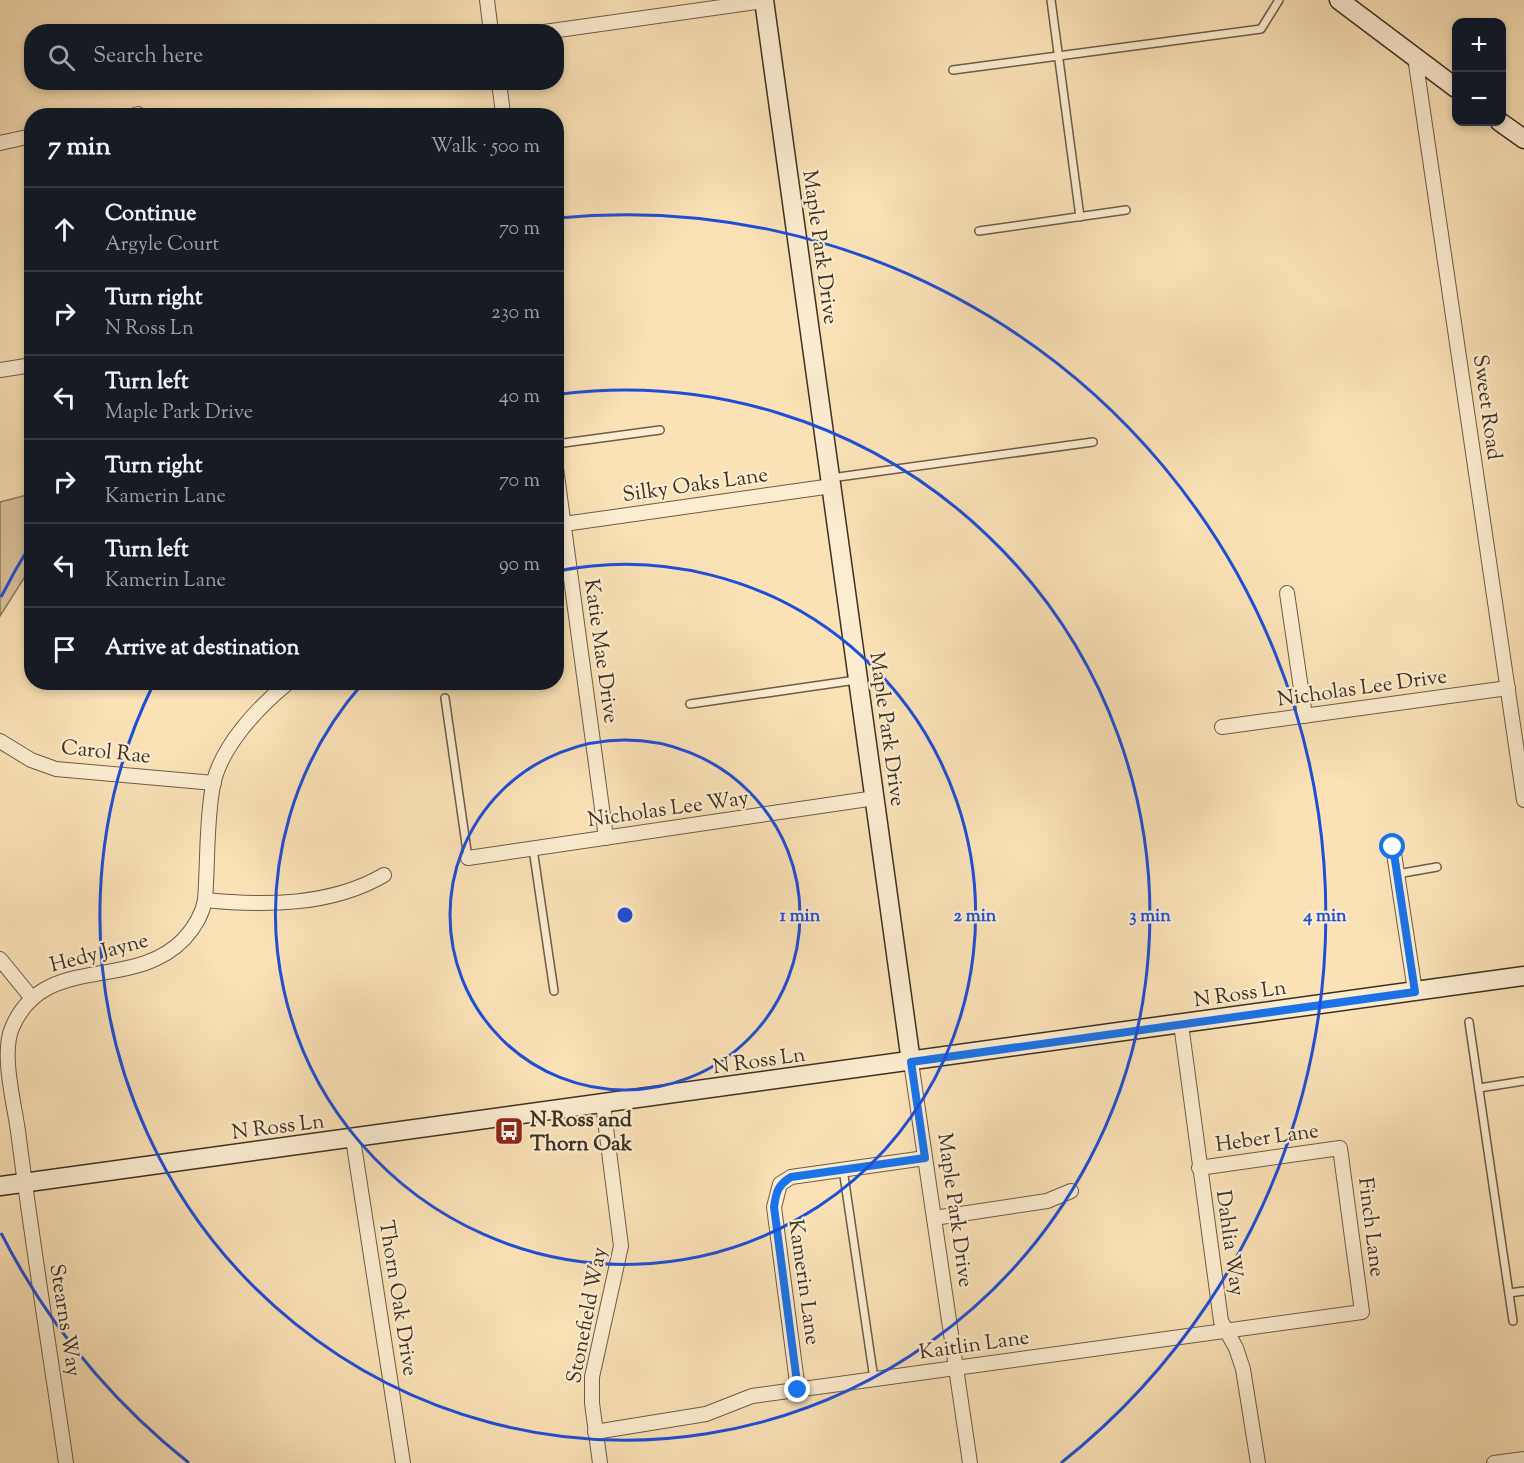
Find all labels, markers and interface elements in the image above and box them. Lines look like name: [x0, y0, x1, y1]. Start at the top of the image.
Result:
map controls: [1452, 18, 1506, 126]
button: +: [1452, 18, 1506, 72]
search box: [24, 24, 564, 90]
icon: search: [45, 41, 78, 74]
text: Search here: [93, 41, 203, 73]
button: −: [1452, 72, 1506, 126]
text: 7 min: [48, 129, 111, 166]
text: Walk · 500 m: [431, 133, 540, 162]
street label: Maple Park Drive: [793, 168, 845, 326]
text: Continue: [105, 199, 196, 231]
icon: ahead: [48, 213, 81, 246]
text: 70 m: [499, 215, 540, 244]
text: Argyle Court: [105, 231, 219, 260]
text: Turn right: [105, 283, 202, 315]
icon: right: [48, 297, 81, 330]
text: 230 m: [491, 299, 540, 328]
text: N Ross Ln: [105, 315, 194, 344]
street label: Sweet Road: [1464, 353, 1508, 462]
text: Turn left: [105, 367, 188, 399]
icon: left: [48, 381, 81, 414]
text: 40 m: [499, 383, 540, 412]
text: Maple Park Drive: [105, 399, 253, 428]
text: Turn right: [105, 451, 202, 483]
street label: Silky Oaks Lane: [621, 461, 770, 511]
icon: right: [48, 465, 81, 498]
text: 70 m: [499, 467, 540, 496]
text: Kamerin Lane: [105, 483, 226, 512]
text: Turn left: [105, 535, 188, 567]
icon: left: [48, 549, 81, 582]
text: 90 m: [499, 551, 540, 580]
text: Kamerin Lane: [105, 567, 226, 596]
street label: Katie Mae Drive: [575, 577, 625, 725]
icon: arrive: [48, 633, 81, 666]
text: Arrive at destination: [105, 633, 300, 665]
street label: Maple Park Drive: [860, 650, 912, 808]
street label: Nicholas Lee Drive: [1276, 662, 1449, 716]
street label: Carol Rae: [60, 733, 152, 773]
street label: Nicholas Lee Way: [586, 784, 751, 836]
route start: [1379, 833, 1405, 859]
text: 1 min: [780, 904, 821, 930]
text: 2 min: [954, 904, 997, 930]
text: 3 min: [1129, 904, 1171, 930]
text: 4 min: [1302, 904, 1347, 930]
centre of rings: [615, 905, 635, 925]
street label: Hedy Jayne: [47, 926, 152, 981]
street label: N Ross Ln: [1192, 974, 1289, 1016]
street label: N Ross Ln: [711, 1041, 808, 1083]
place label: N Ross and Thorn Oak: [530, 1106, 633, 1160]
street label: N Ross Ln: [230, 1107, 326, 1149]
bus stop icon: N Ross and Thorn Oak: [493, 1115, 525, 1147]
street label: Heber Lane: [1214, 1117, 1321, 1161]
street label: Maple Park Drive: [928, 1131, 980, 1289]
street label: Finch Lane: [1349, 1176, 1391, 1279]
street label: Dahlia Way: [1207, 1188, 1251, 1299]
street label: Kamerin Lane: [779, 1217, 827, 1347]
street label: Thorn Oak Drive: [370, 1218, 424, 1378]
street label: Stonefield Way: [560, 1244, 616, 1386]
street label: Stearns Way: [40, 1262, 88, 1379]
street label: Kaitlin Lane: [917, 1323, 1031, 1369]
route end: [784, 1376, 810, 1402]

